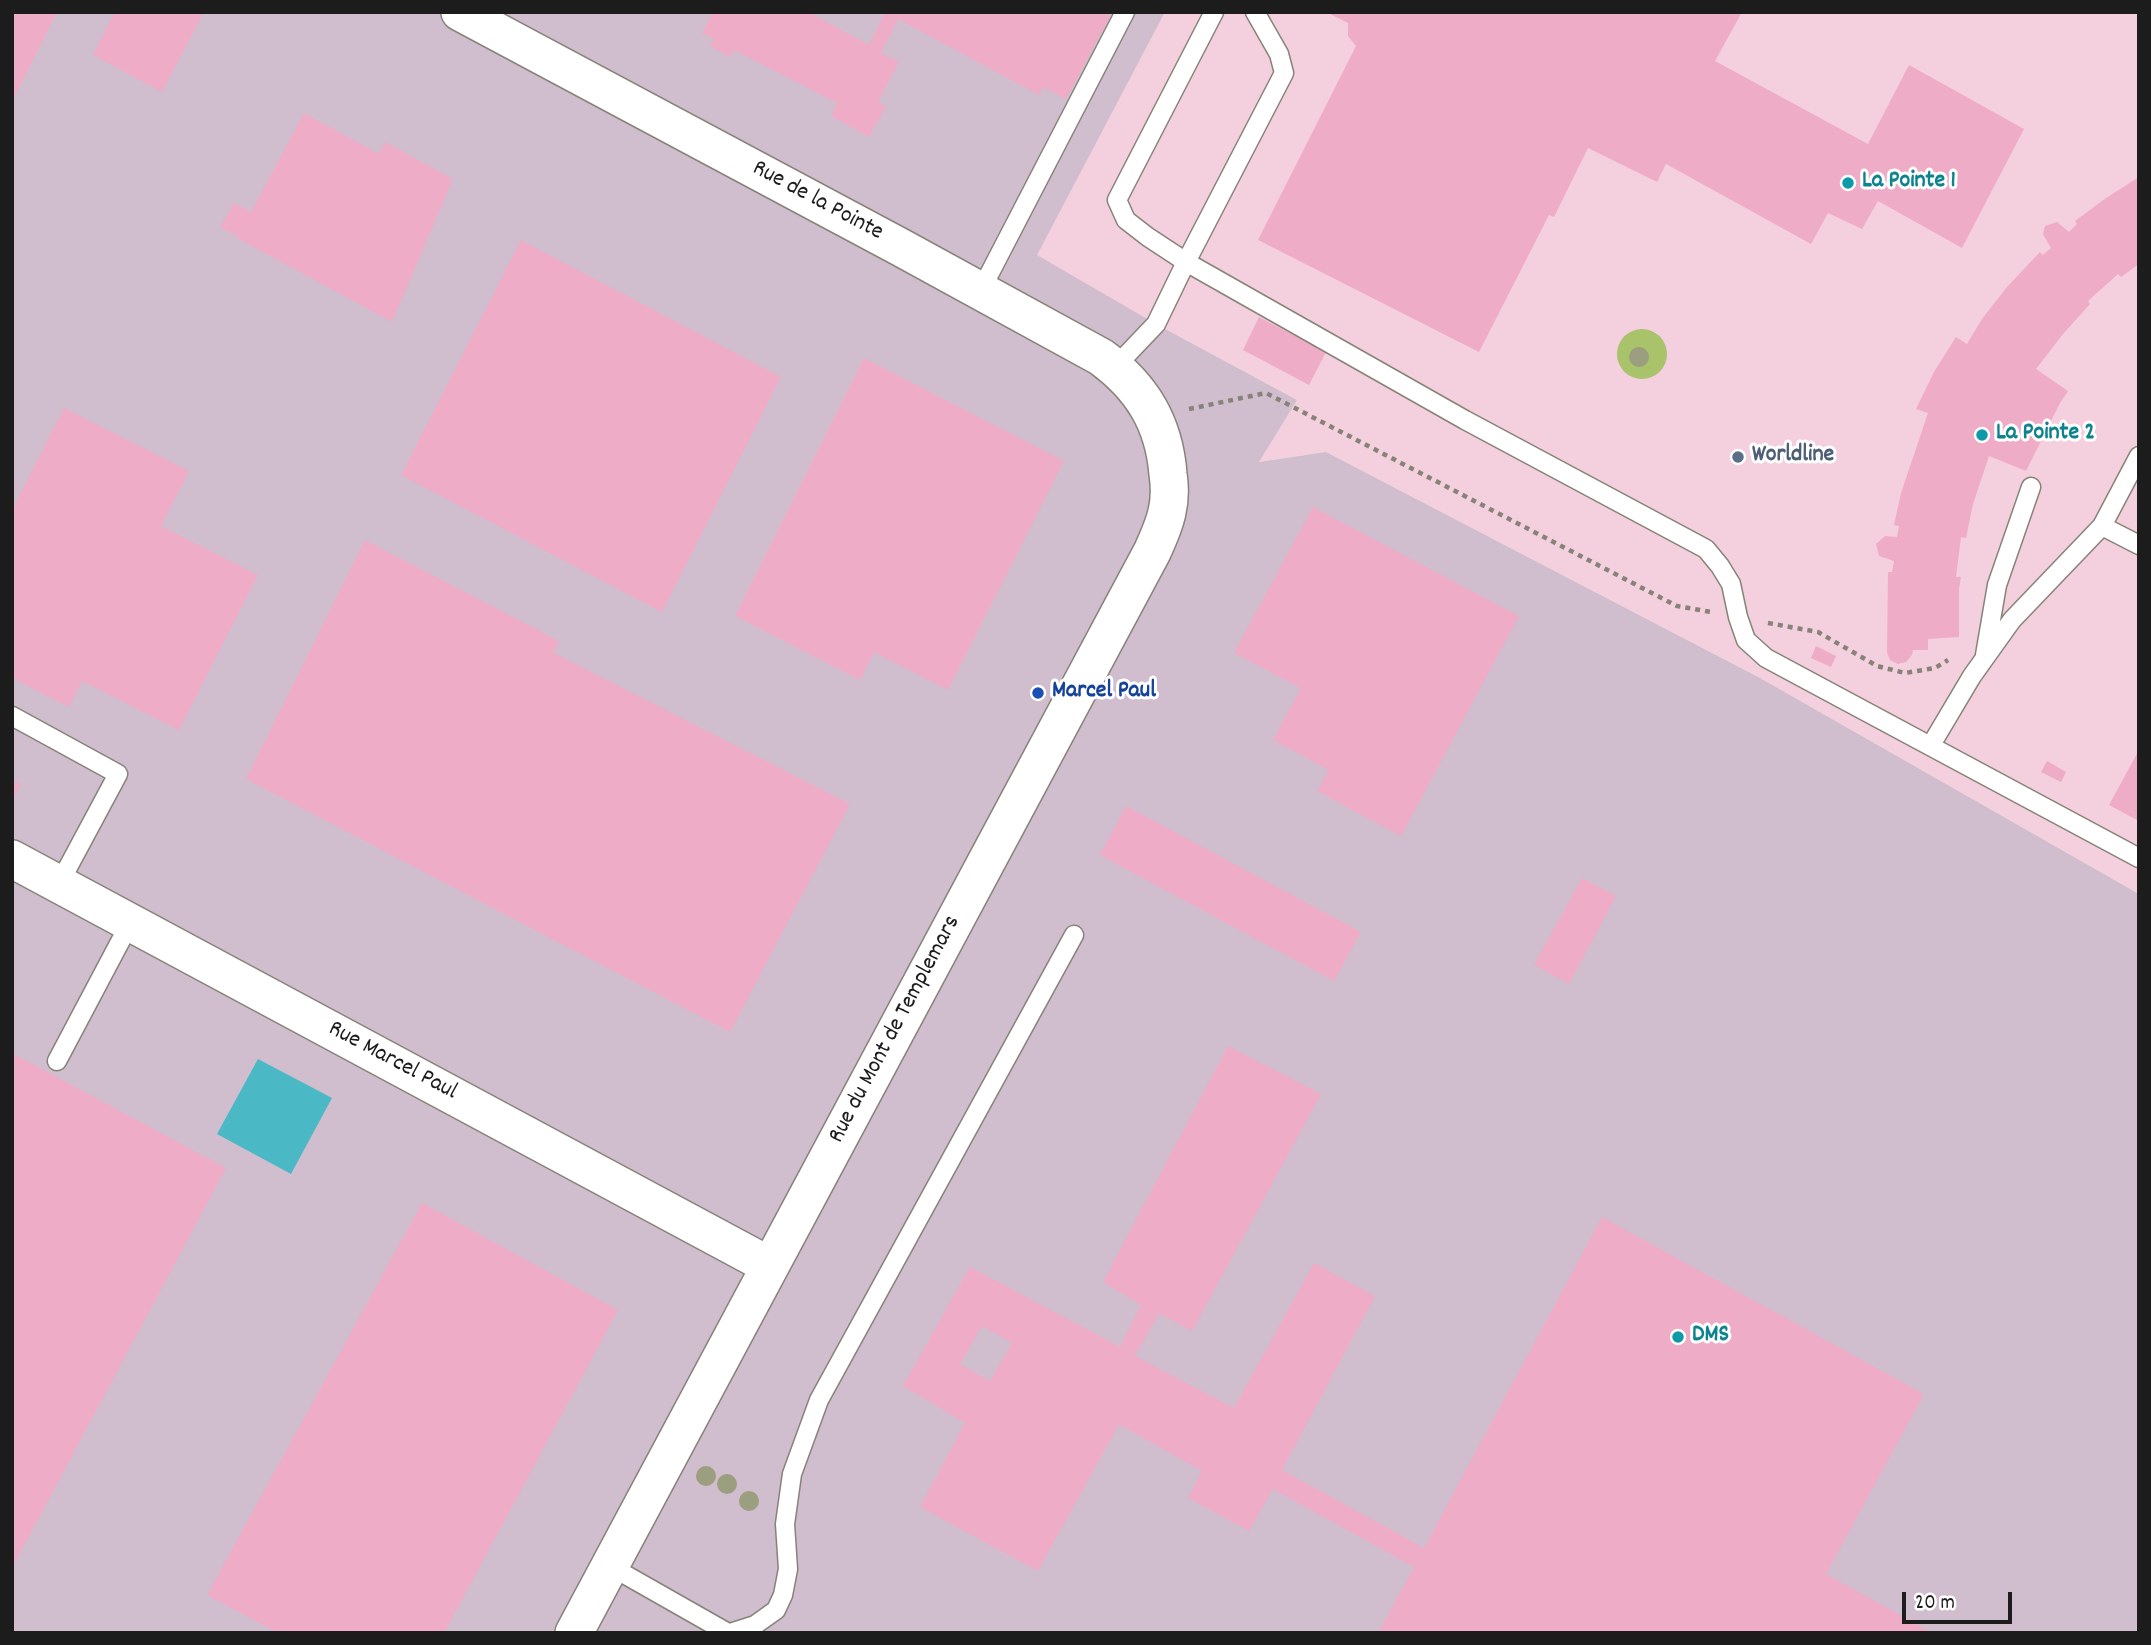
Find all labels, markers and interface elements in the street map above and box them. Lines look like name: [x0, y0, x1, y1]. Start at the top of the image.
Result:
street label: Rue de la Pointe: [747, 155, 887, 249]
place label: La Pointe 1: [1862, 169, 1956, 197]
marker: La Pointe 1: [1840, 175, 1856, 191]
place label: La Pointe 2: [1996, 421, 2095, 449]
marker: La Pointe 2: [1974, 427, 1990, 443]
place label: Worldline: [1752, 443, 1834, 471]
marker: Worldline: [1730, 449, 1746, 465]
place label: Marcel Paul: [1052, 679, 1156, 707]
marker: Marcel Paul: [1030, 685, 1046, 701]
street label: Rue du Mont de Templemars: [824, 911, 968, 1149]
street label: Rue Marcel Paul: [323, 1016, 461, 1108]
place label: DMS: [1692, 1323, 1729, 1351]
marker: DMS: [1670, 1329, 1686, 1345]
scale bar: [1906, 1578, 2016, 1622]
text: 20 m: [1915, 1589, 1955, 1619]

